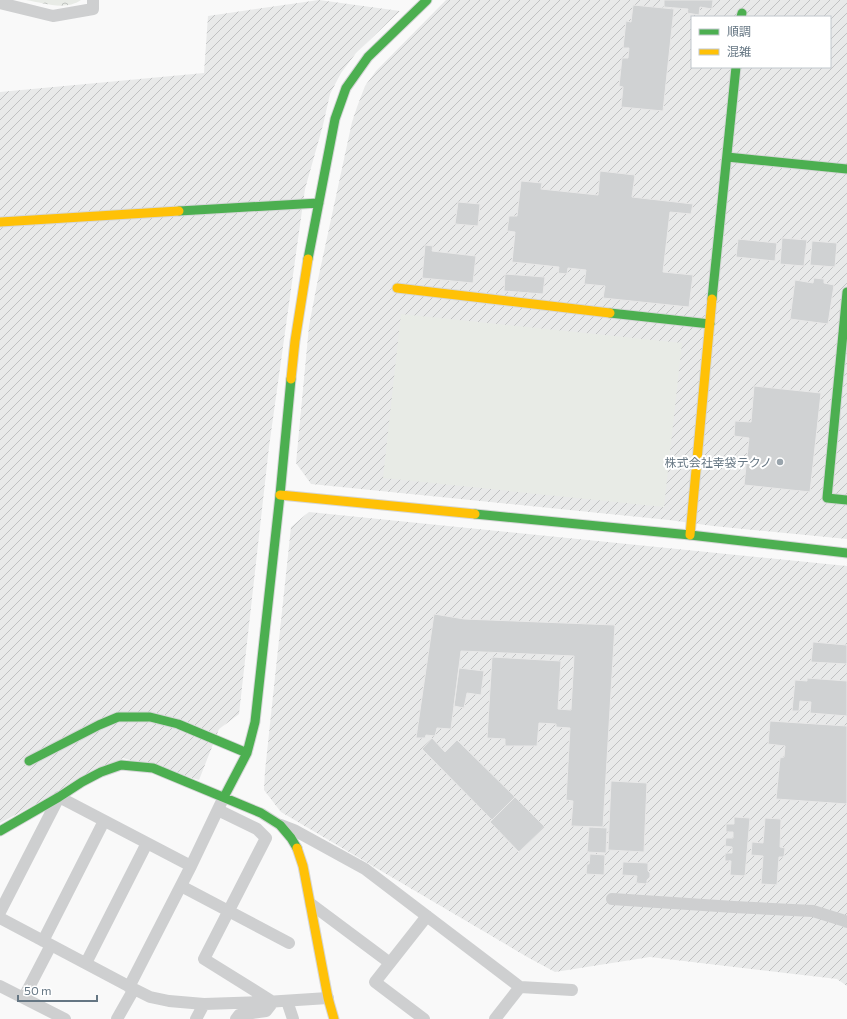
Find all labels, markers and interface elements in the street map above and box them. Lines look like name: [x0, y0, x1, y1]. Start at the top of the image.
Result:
legend: [691, 16, 831, 68]
text: 順調: [727, 24, 751, 38]
text: 混雑: [727, 44, 751, 58]
place label: 株式会社幸袋テクノ: [665, 455, 772, 469]
marker: 株式会社幸袋テクノ: [775, 457, 785, 467]
scale bar: [18, 977, 97, 1003]
text: 50 m: [24, 983, 52, 997]

